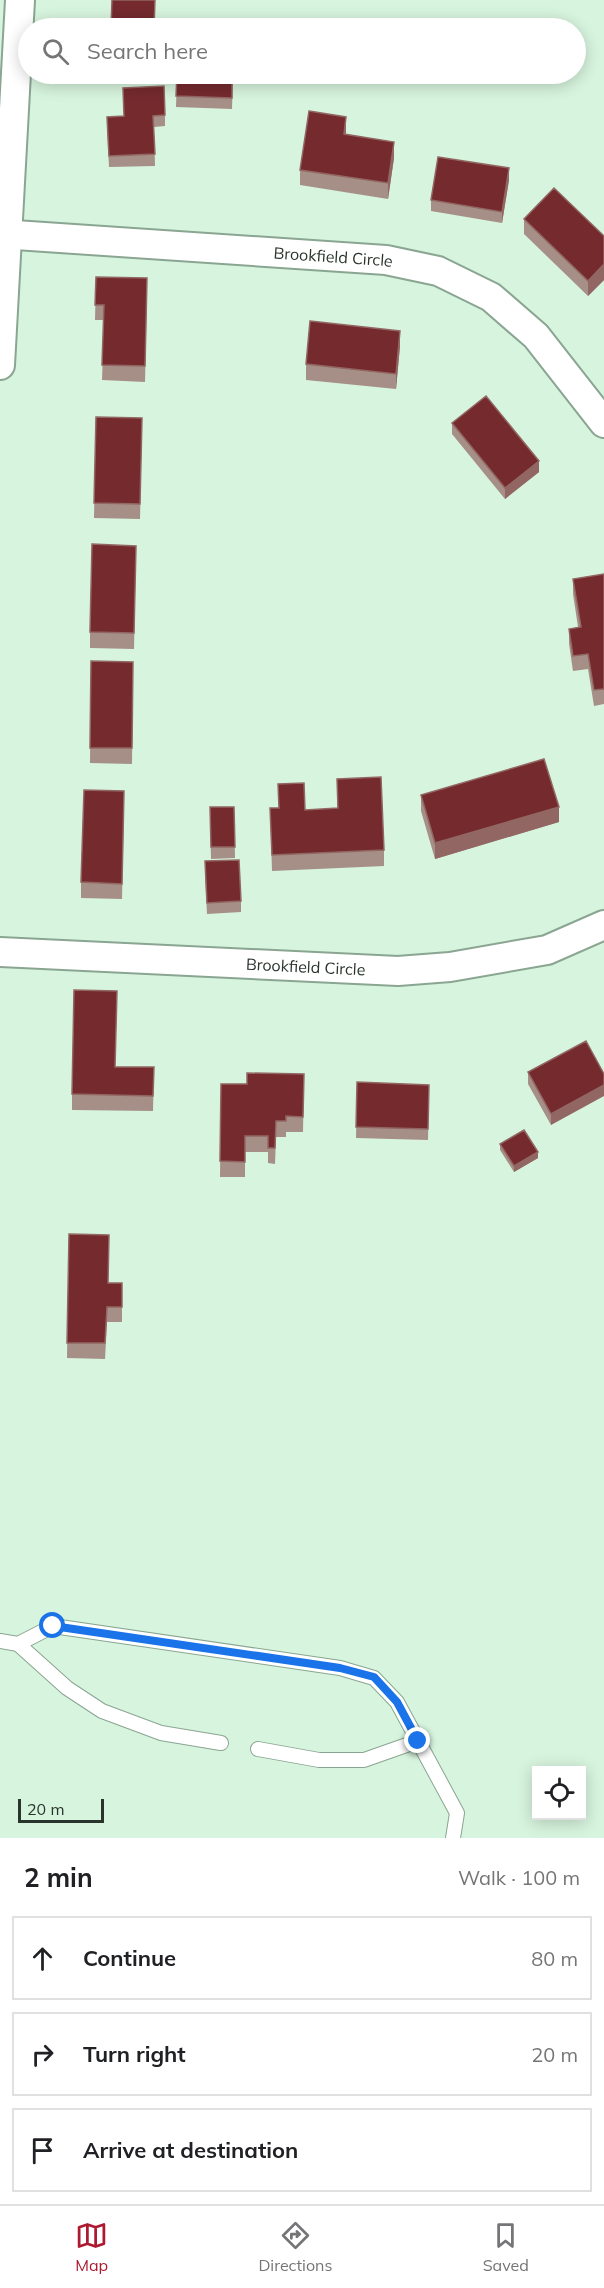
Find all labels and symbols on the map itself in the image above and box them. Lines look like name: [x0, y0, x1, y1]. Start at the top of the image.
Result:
street label: Brookfield Circle: [273, 242, 395, 271]
street label: Brookfield Circle: [245, 954, 366, 979]
route start: [39, 1612, 65, 1638]
route end: [404, 1727, 430, 1753]
scale bar: [18, 1796, 104, 1824]

